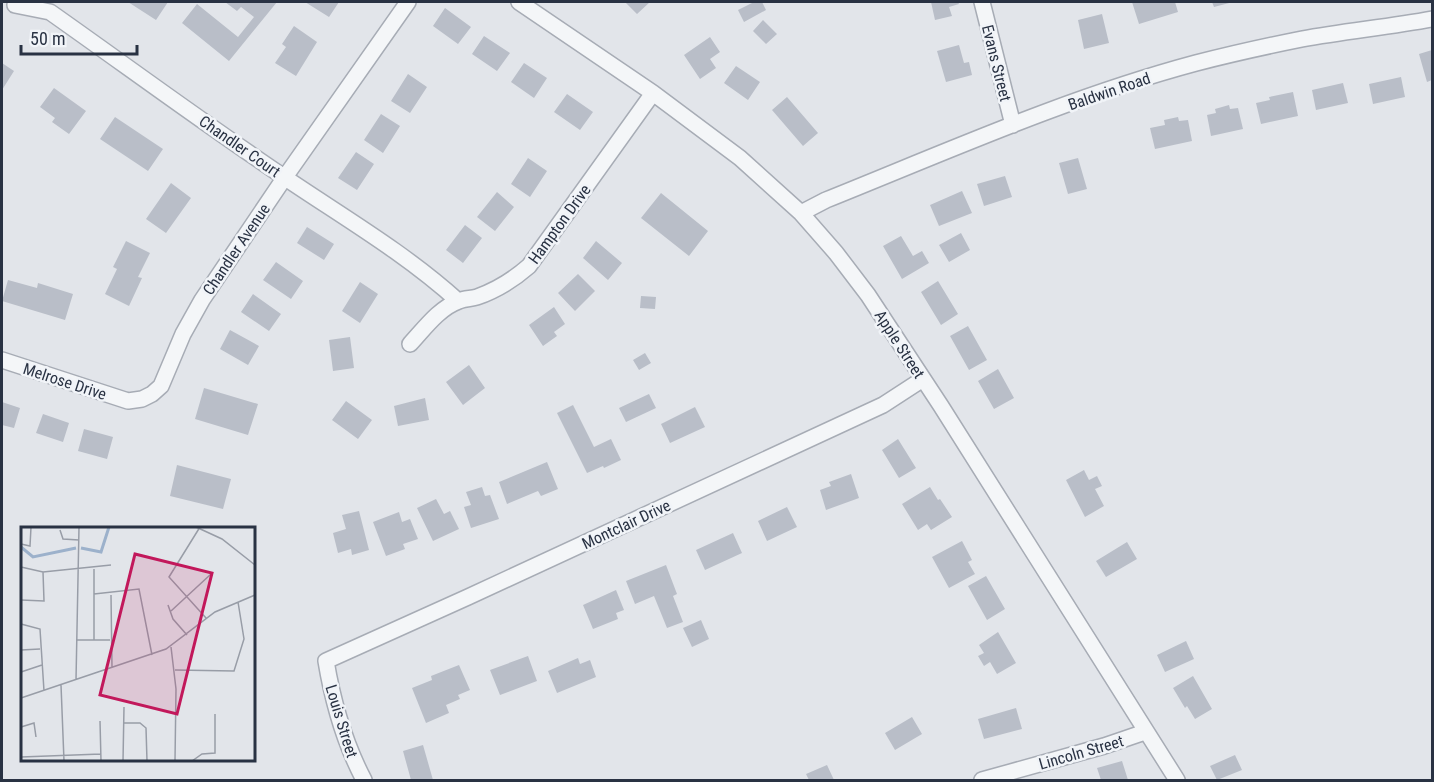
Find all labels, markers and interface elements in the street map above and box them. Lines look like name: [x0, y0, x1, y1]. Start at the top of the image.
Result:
scale bar: [21, 18, 136, 56]
street label: Evans Street: [978, 23, 1015, 104]
text: 50 m: [30, 28, 65, 49]
street label: Baldwin Road: [1066, 69, 1153, 114]
street label: Chandler Court: [195, 111, 284, 182]
street label: Hampton Drive: [524, 181, 595, 268]
street label: Chandler Avenue: [199, 200, 274, 299]
street label: Apple Street: [871, 307, 929, 382]
street label: Melrose Drive: [21, 359, 109, 404]
street label: Montclair Drive: [579, 496, 673, 553]
inset map: [21, 527, 255, 761]
street label: Louis Street: [321, 682, 362, 760]
street label: Lincoln Street: [1037, 731, 1126, 774]

